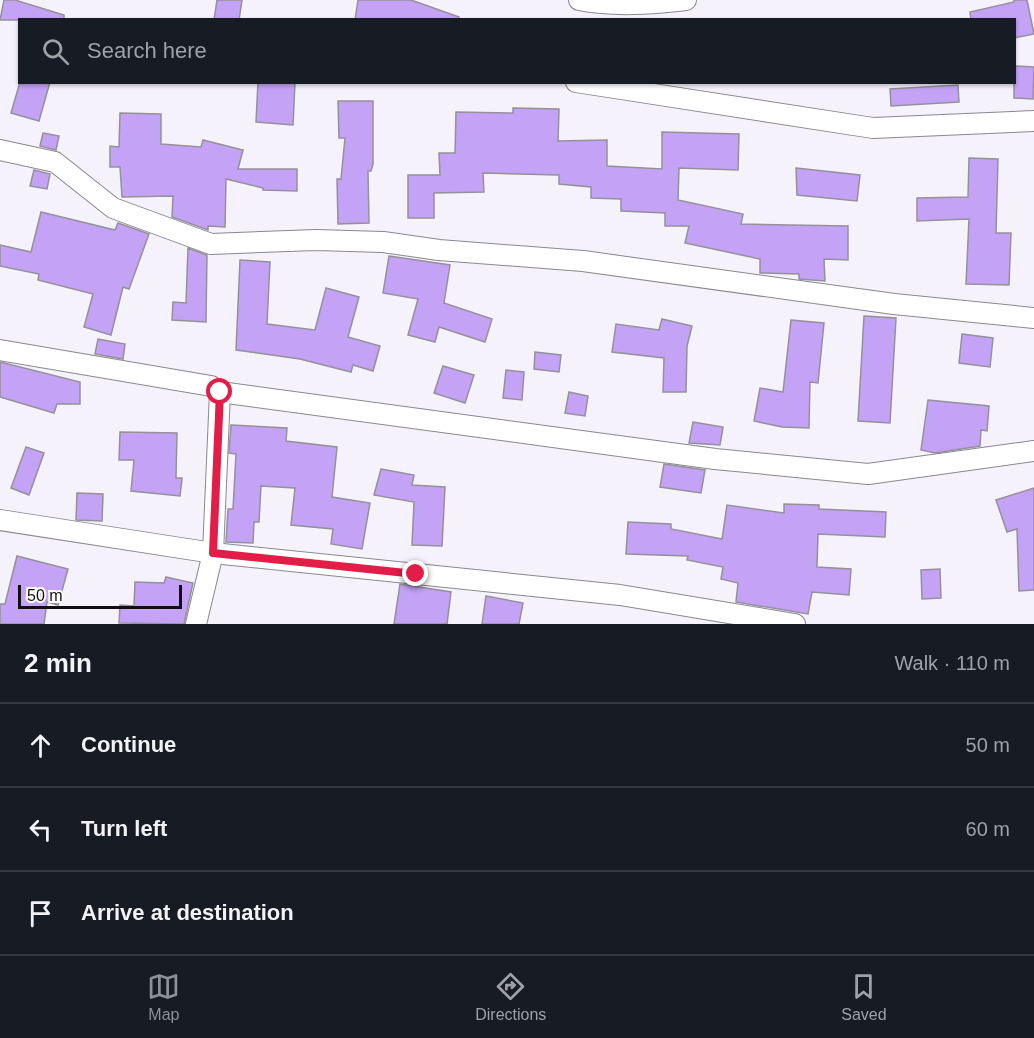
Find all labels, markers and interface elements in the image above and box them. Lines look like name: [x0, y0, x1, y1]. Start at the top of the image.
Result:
search box: [18, 18, 1016, 84]
icon: search: [39, 35, 72, 68]
text: Search here: [87, 38, 207, 63]
route start: [206, 378, 232, 404]
route end: [402, 560, 428, 586]
scale bar: [18, 582, 182, 610]
text: 50 m: [27, 587, 63, 604]
text: 2 min: [24, 648, 92, 678]
text: Walk · 110 m: [894, 652, 1010, 674]
icon: ahead: [24, 729, 57, 762]
text: Continue: [81, 732, 176, 757]
text: 50 m: [966, 734, 1010, 756]
icon: left: [24, 813, 57, 846]
text: Turn left: [81, 816, 167, 841]
text: 60 m: [966, 818, 1010, 840]
icon: arrive: [24, 897, 57, 930]
text: Arrive at destination: [81, 900, 294, 925]
tab: Map: [147, 970, 180, 1024]
tab: Directions: [475, 970, 546, 1024]
tab: Saved: [841, 970, 887, 1024]

